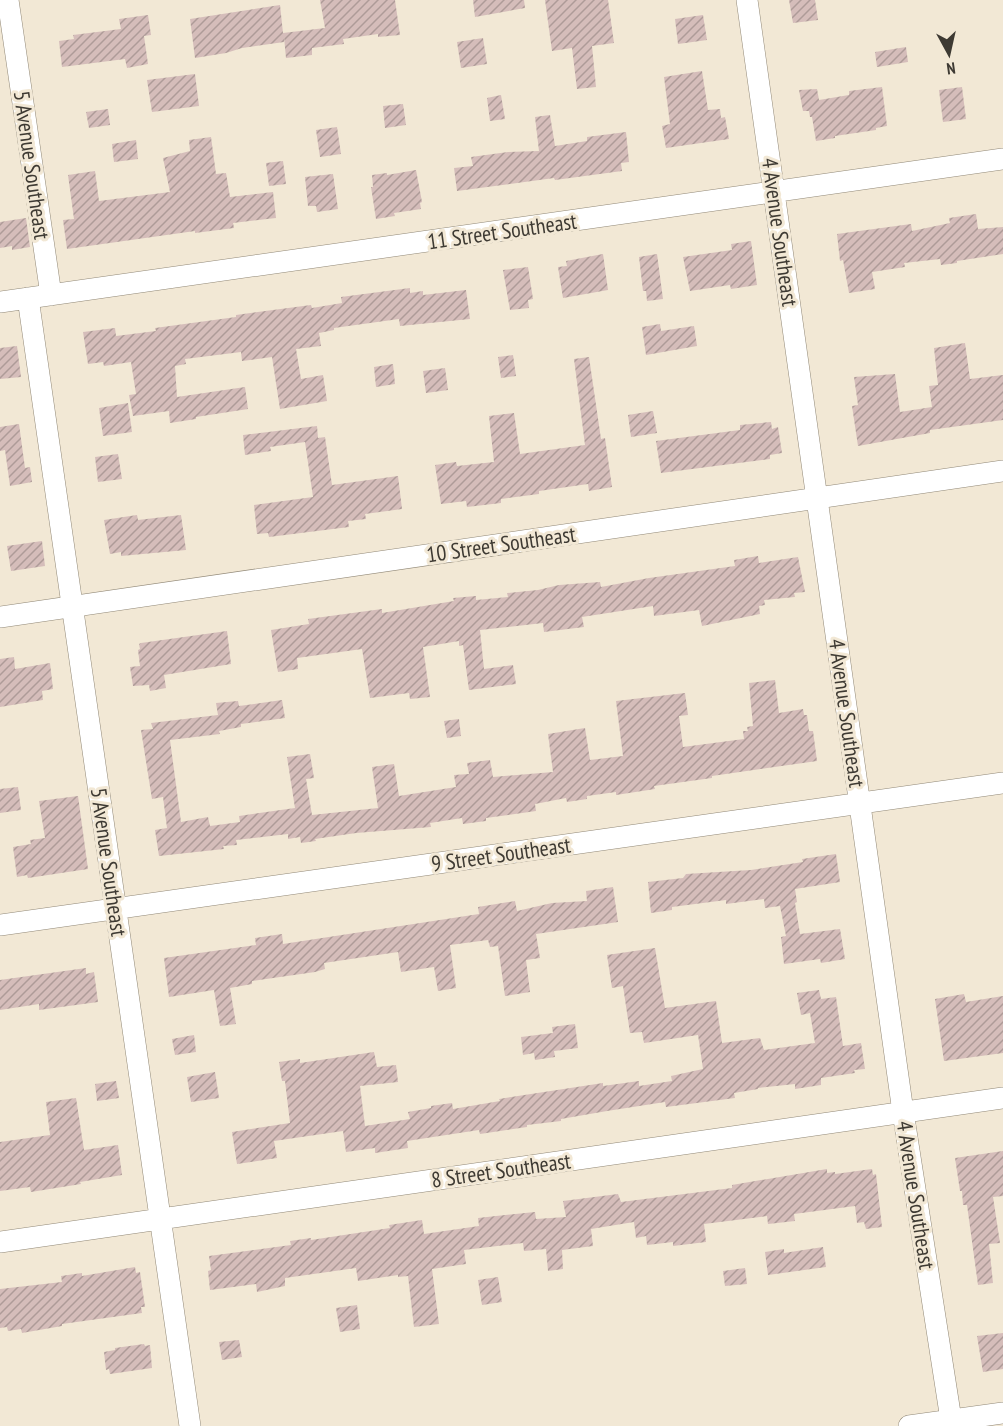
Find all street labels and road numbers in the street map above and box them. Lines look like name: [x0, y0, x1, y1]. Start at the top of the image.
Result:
street label: 5 Avenue Southeast: [8, 89, 56, 241]
street label: 4 Avenue Southeast: [756, 156, 804, 308]
street label: 11 Street Southeast: [426, 207, 578, 255]
street label: 10 Street Southeast: [425, 520, 577, 568]
street label: 4 Avenue Southeast: [823, 637, 871, 789]
street label: 5 Avenue Southeast: [85, 786, 133, 938]
street label: 9 Street Southeast: [430, 830, 572, 878]
street label: 4 Avenue Southeast: [890, 1119, 942, 1271]
street label: 8 Street Southeast: [430, 1146, 572, 1194]

